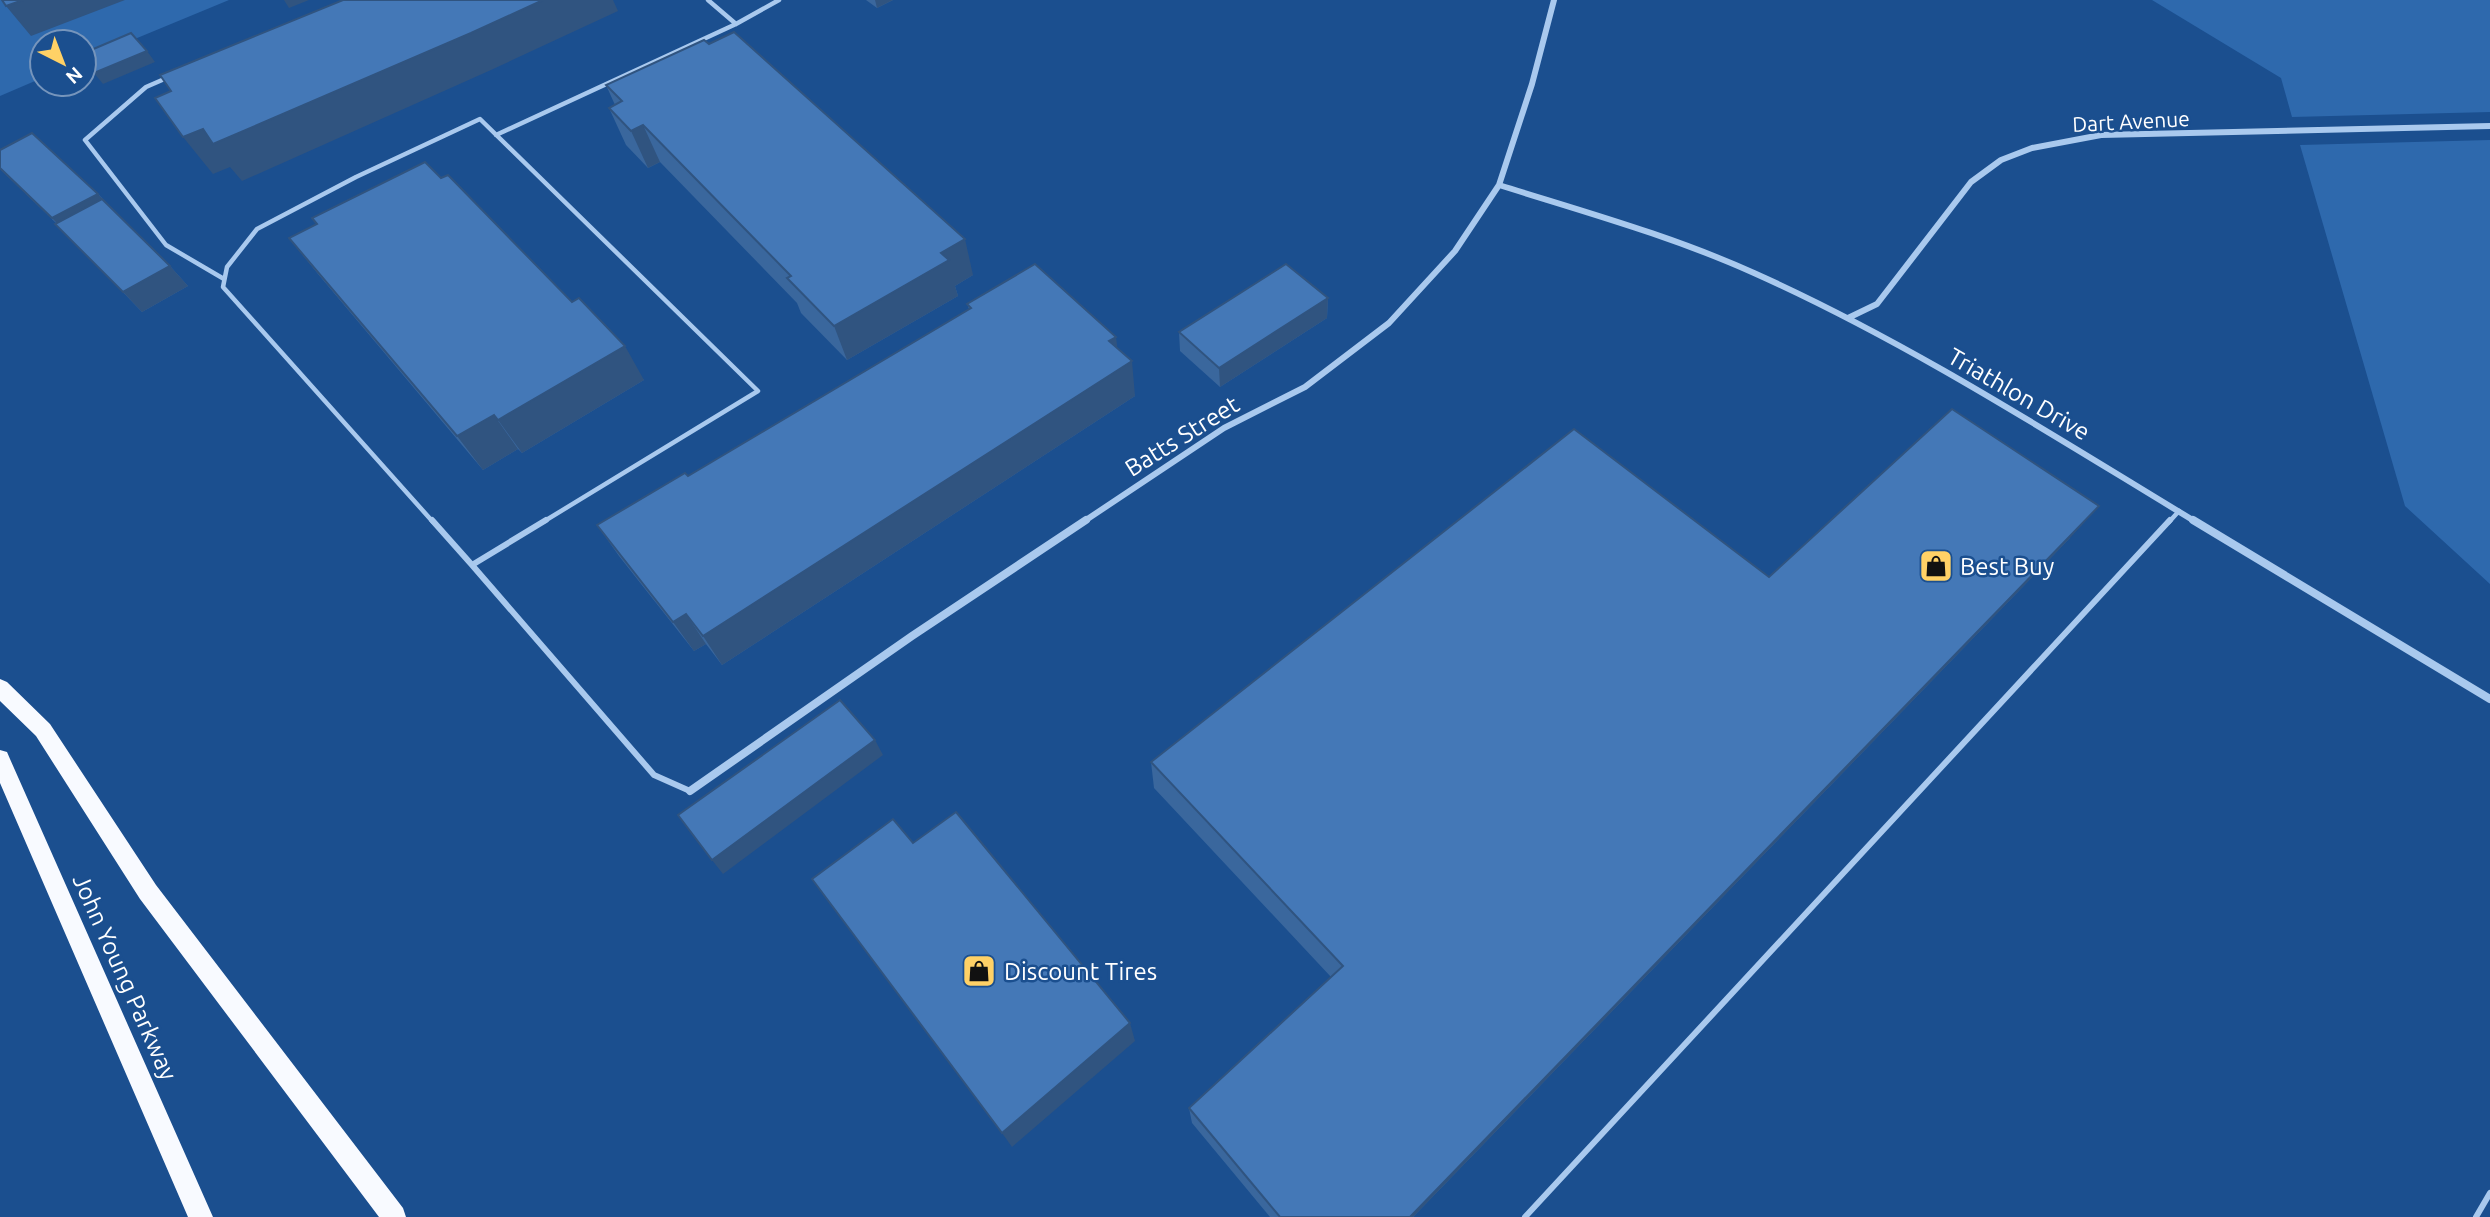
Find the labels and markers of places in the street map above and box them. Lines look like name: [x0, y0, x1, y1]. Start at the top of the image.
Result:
shop icon: Best Buy: [1917, 547, 1955, 585]
place label: Best Buy: [1960, 553, 2055, 580]
shop icon: Discount Tires: [960, 952, 998, 990]
place label: Discount Tires: [1004, 958, 1157, 985]

